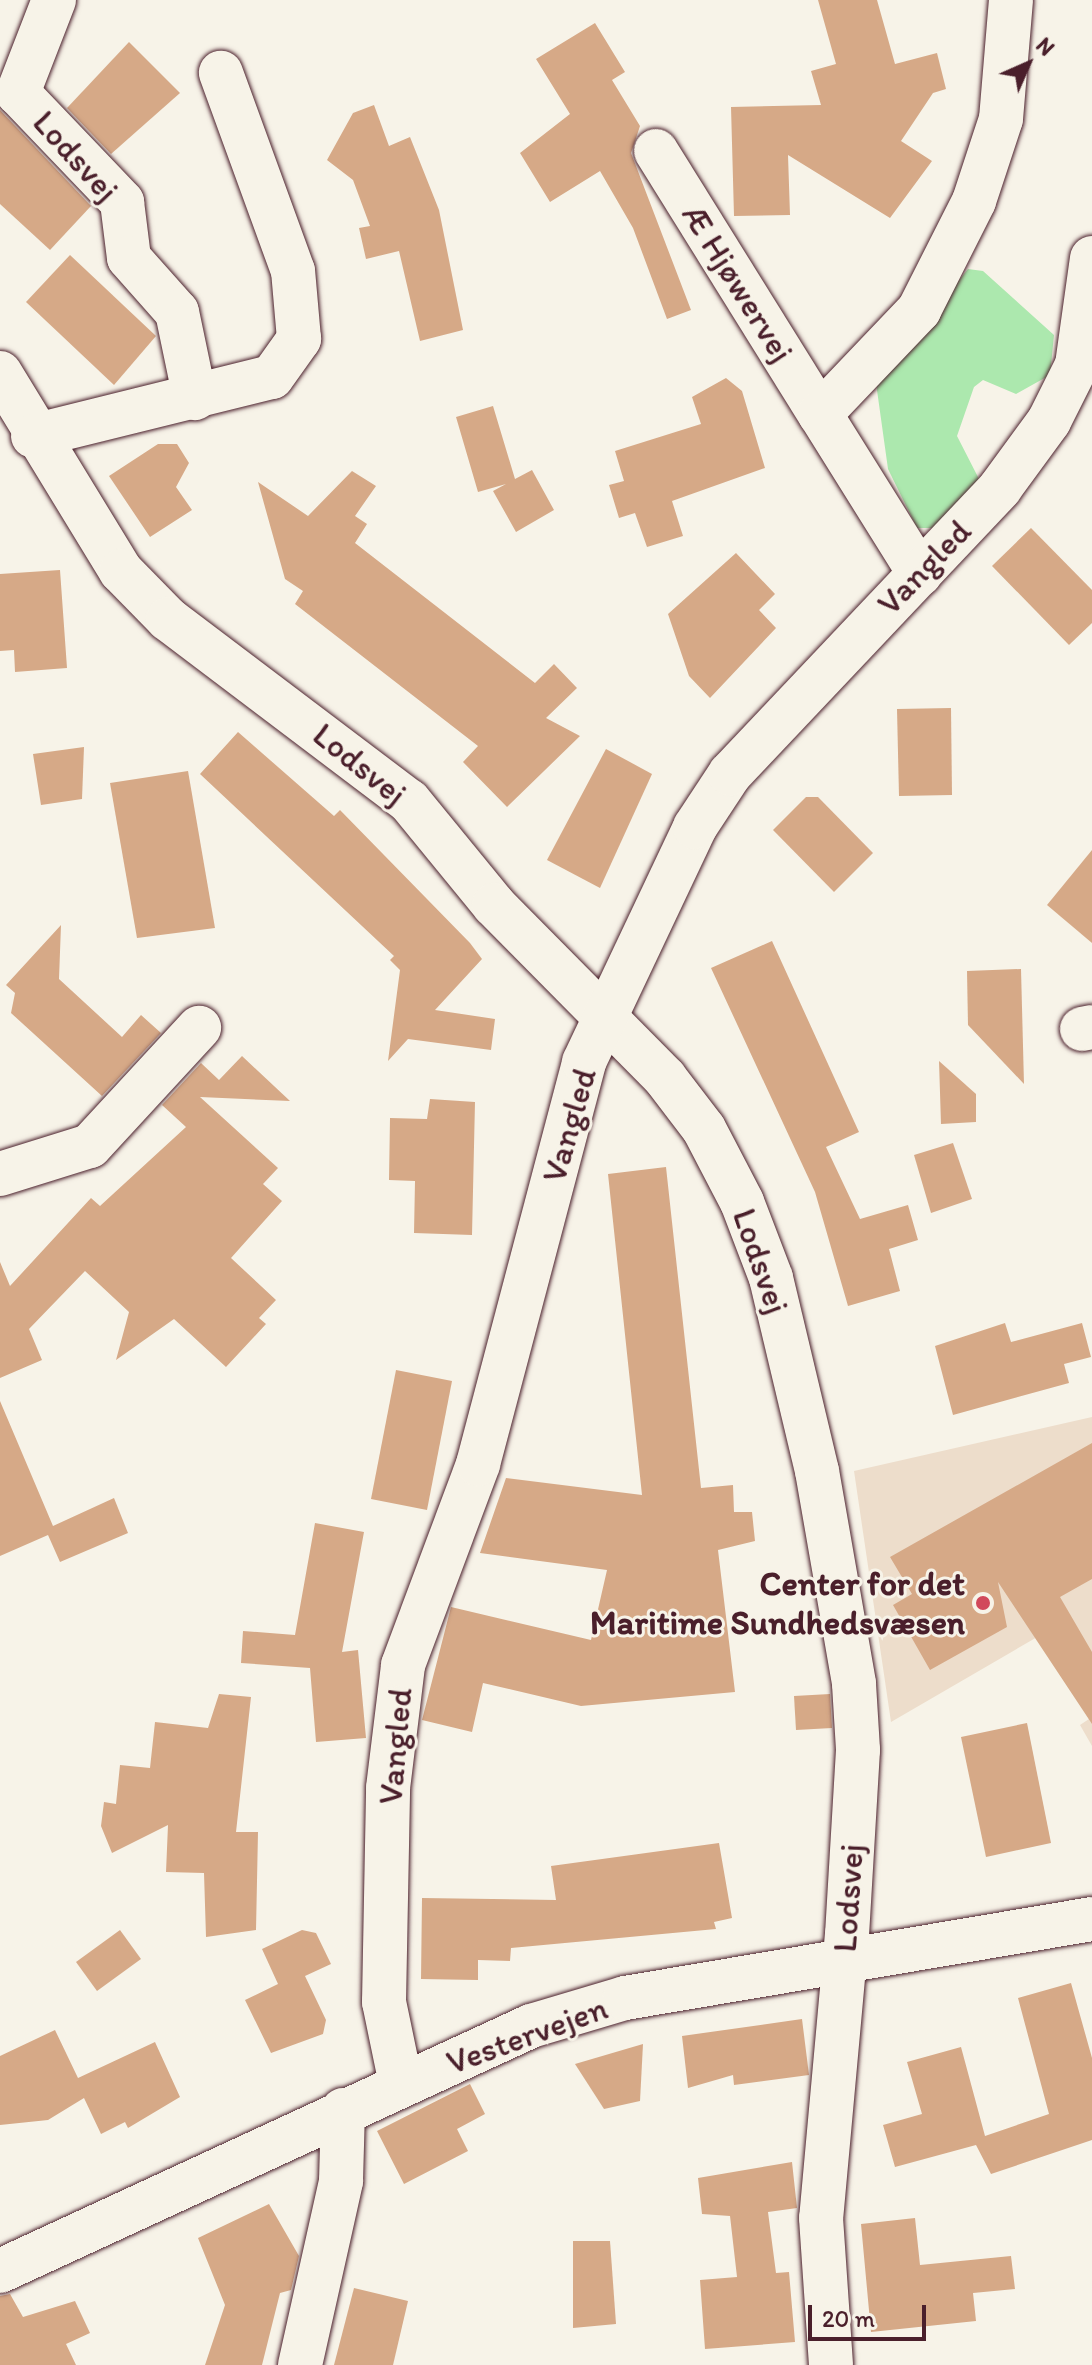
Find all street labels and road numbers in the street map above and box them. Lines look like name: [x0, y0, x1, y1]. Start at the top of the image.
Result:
street label: Lodsvej: [24, 102, 128, 210]
street label: Æ Hjøwervej: [673, 196, 803, 370]
street label: Vangled: [869, 511, 979, 623]
street label: Lodsvej: [305, 714, 415, 814]
street label: Vangled: [533, 1063, 605, 1187]
street label: Lodsvej: [724, 1203, 798, 1319]
street label: Vangled: [370, 1686, 420, 1806]
street label: Lodsvej: [824, 1842, 872, 1954]
street label: Vestervejen: [441, 1987, 613, 2083]

